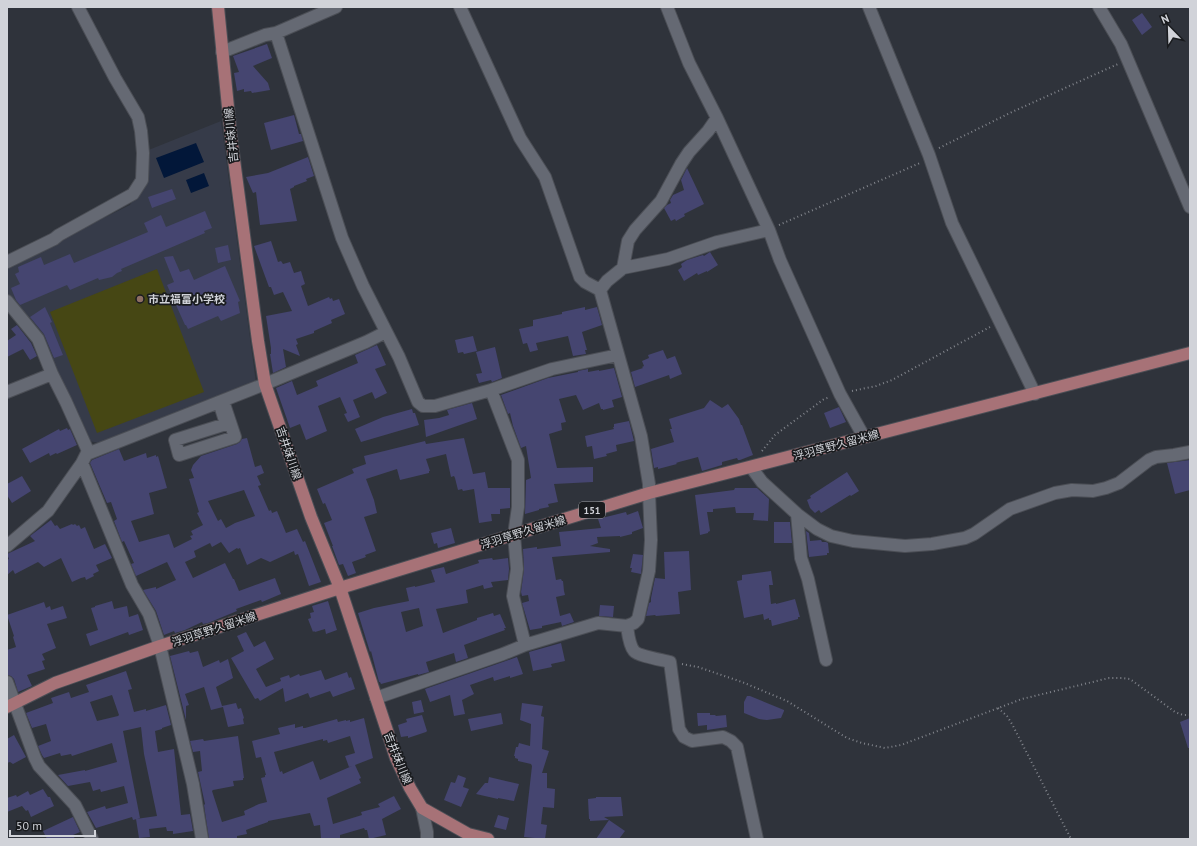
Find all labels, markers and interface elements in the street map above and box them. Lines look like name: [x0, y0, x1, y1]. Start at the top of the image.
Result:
north arrow: [1149, 8, 1189, 48]
text: N: [1159, 11, 1171, 27]
street label: 吉井妹川線: [221, 107, 241, 163]
place label: 市立福富小学校: [148, 292, 225, 306]
marker: 市立福富小学校: [135, 294, 145, 304]
street label: 吉井妹川線: [273, 425, 305, 481]
street label: 浮羽草野久留米線: [792, 427, 880, 463]
road number: 151: [579, 502, 605, 518]
street label: 浮羽草野久留米線: [479, 512, 567, 552]
street label: 浮羽草野久留米線: [170, 609, 258, 649]
street label: 吉井妹川線: [381, 730, 415, 786]
scale bar: [10, 812, 95, 838]
text: 50 m: [16, 818, 42, 833]

